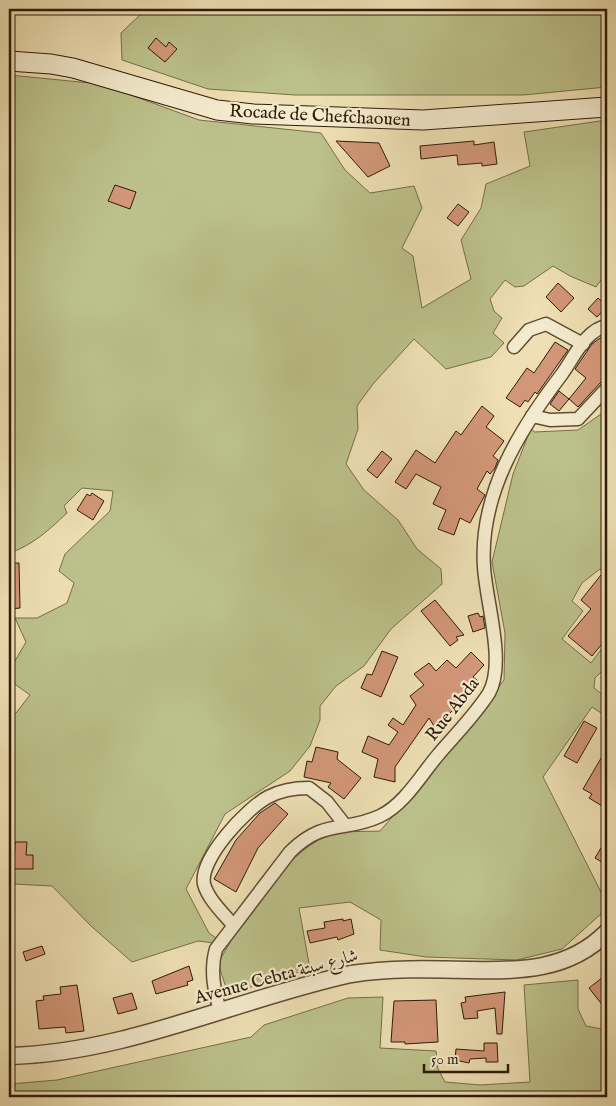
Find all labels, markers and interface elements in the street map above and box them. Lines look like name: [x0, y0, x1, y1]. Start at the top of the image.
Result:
street label: Rocade de Chefchaouen: [229, 100, 412, 133]
street label: Rue Abda: [421, 673, 485, 746]
street label: Avenue Cebta شارع سبتة: [191, 945, 361, 1013]
scale bar: [424, 1041, 507, 1073]
text: 50 m: [431, 1050, 459, 1069]

